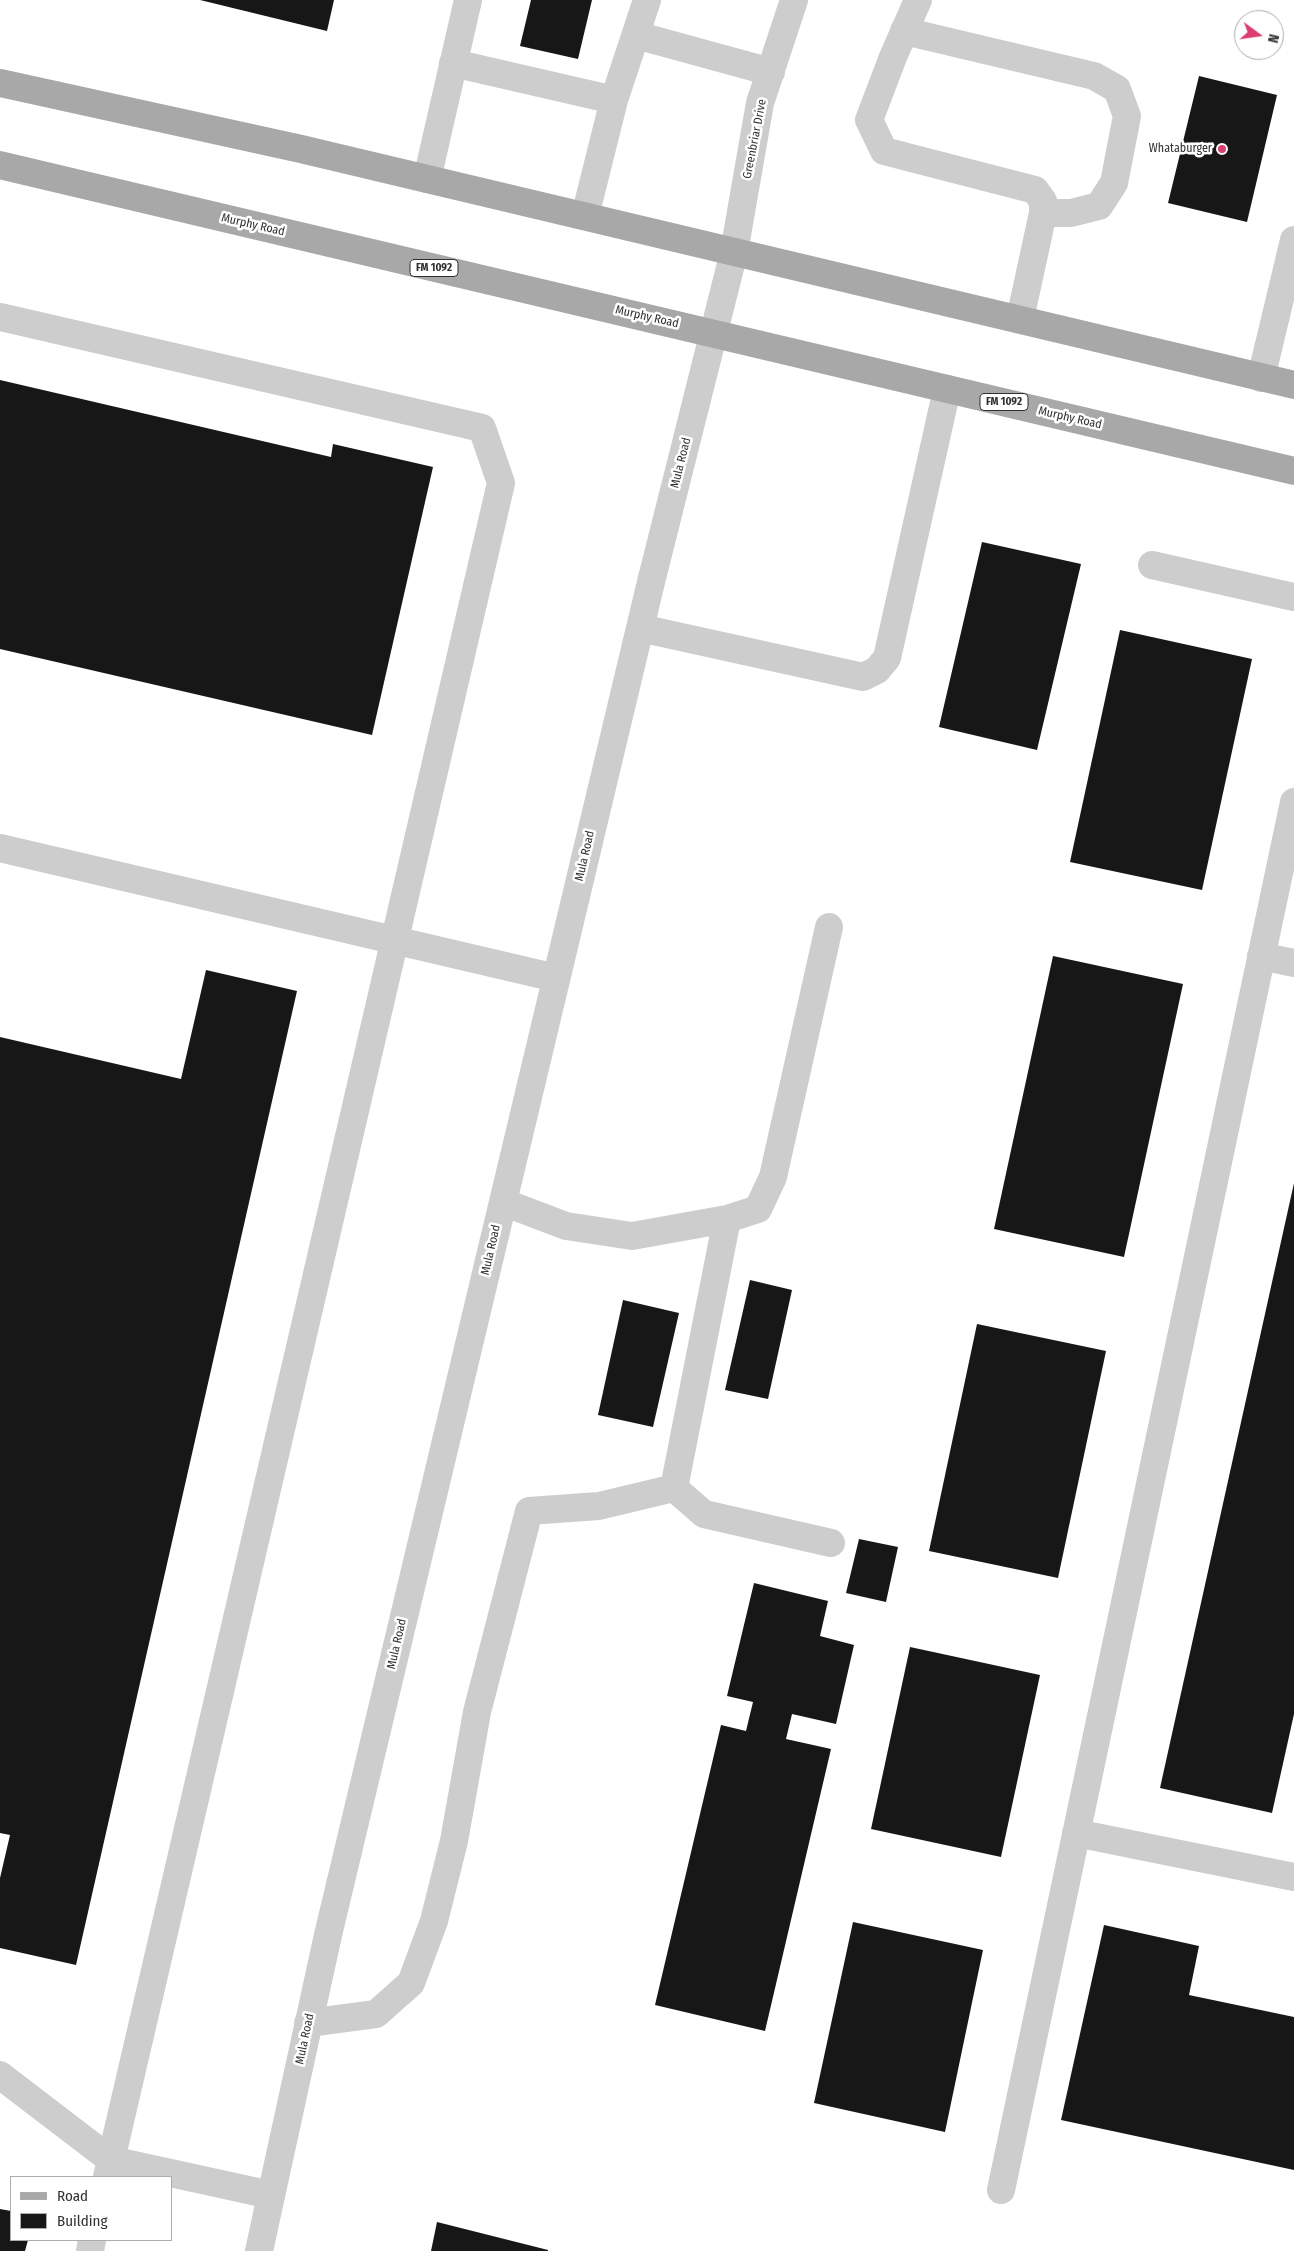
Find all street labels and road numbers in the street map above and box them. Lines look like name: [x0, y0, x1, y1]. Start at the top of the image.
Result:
street label: Greenbriar Drive: [740, 98, 770, 180]
street label: Murphy Road: [220, 211, 286, 239]
road number: FM 1092: [410, 260, 458, 276]
street label: Murphy Road: [614, 303, 680, 331]
road number: FM 1092: [980, 394, 1028, 411]
street label: Murphy Road: [1037, 404, 1103, 432]
street label: Mula Road: [668, 436, 694, 490]
street label: Mula Road: [572, 829, 598, 883]
street label: Mula Road: [478, 1223, 504, 1277]
street label: Mula Road: [384, 1617, 410, 1671]
street label: Mula Road: [293, 2012, 317, 2066]

